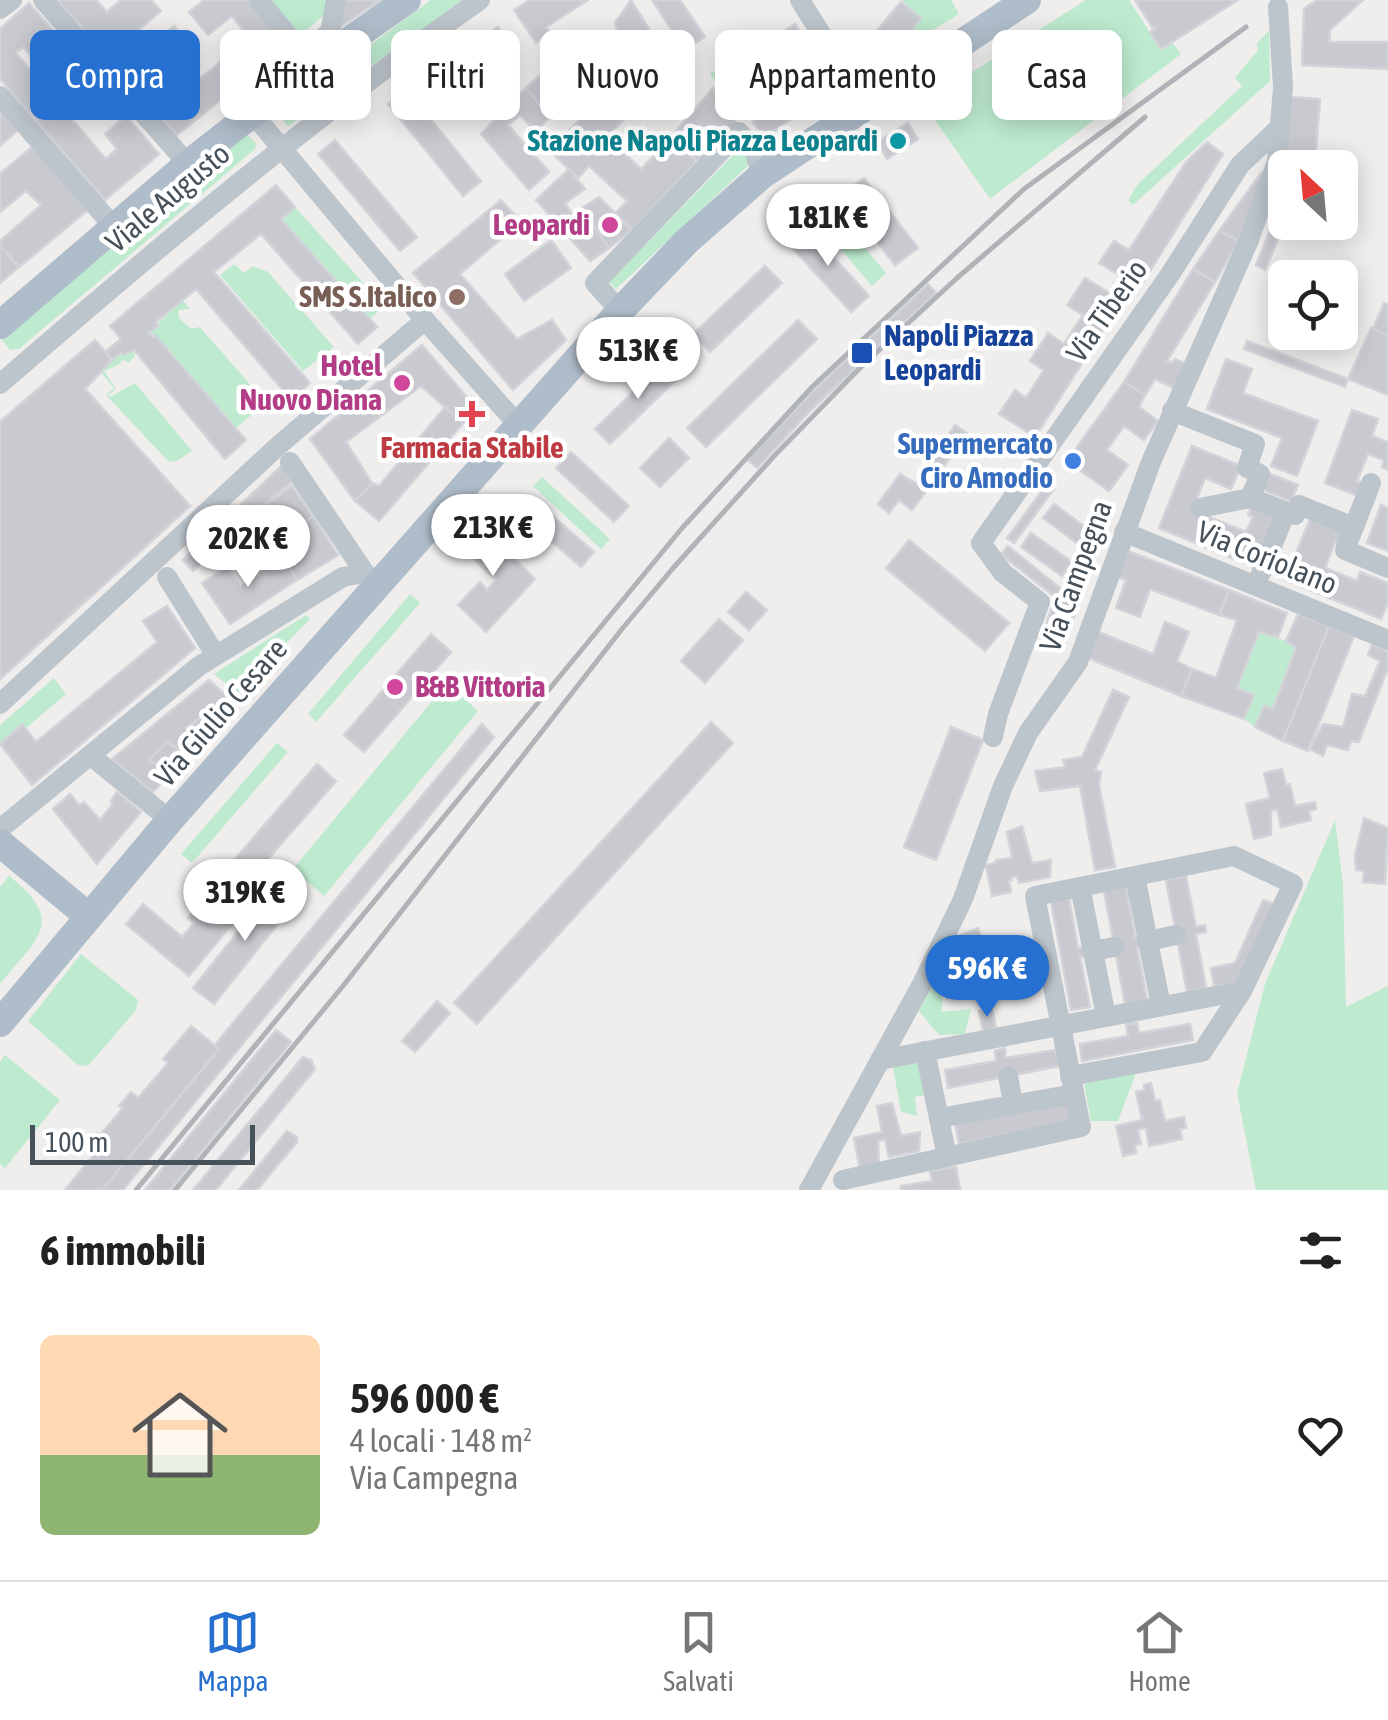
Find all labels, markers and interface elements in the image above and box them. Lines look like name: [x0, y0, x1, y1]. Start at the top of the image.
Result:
chip: Compra: [30, 30, 200, 120]
chip: Affitta: [220, 30, 371, 120]
chip: Filtri: [391, 30, 520, 120]
chip: Nuovo: [540, 30, 695, 120]
chip: Appartamento: [715, 30, 972, 120]
chip: Casa: [992, 30, 1122, 120]
place label: Stazione Napoli Piazza Leopardi: [528, 123, 878, 157]
marker: Stazione Napoli Piazza Leopardi: [887, 130, 909, 152]
street label: Viale Augusto: [99, 136, 236, 259]
north arrow: [1268, 150, 1358, 240]
map controls: [1268, 150, 1358, 350]
pin: 181K €: [747, 184, 909, 269]
text: 181K €: [788, 198, 868, 235]
place label: Leopardi: [493, 207, 590, 241]
marker: Leopardi: [599, 214, 621, 236]
street label: Via Tiberio: [1059, 253, 1154, 368]
button: locate: [1268, 260, 1358, 350]
place label: SMS S.Italico: [299, 279, 437, 313]
marker: SMS S.Italico: [446, 286, 468, 308]
pin: 513K €: [557, 317, 719, 402]
place label: Napoli Piazza Leopardi: [884, 318, 1034, 386]
text: 513K €: [598, 331, 678, 368]
marker: Napoli Piazza Leopardi: [849, 340, 875, 366]
place label: Hotel Nuovo Diana: [240, 348, 383, 416]
marker: Hotel Nuovo Diana: [391, 372, 413, 394]
marker: Farmacia Stabile: [461, 403, 483, 425]
place label: Supermercato Ciro Amodio: [898, 426, 1053, 494]
place label: Farmacia Stabile: [380, 430, 564, 464]
marker: Supermercato Ciro Amodio: [1062, 450, 1084, 472]
pin: 213K €: [412, 494, 574, 579]
street label: Via Campegna: [1032, 496, 1118, 656]
pin: 202K €: [167, 505, 329, 590]
text: 213K €: [453, 508, 533, 545]
street label: Via Coriolano: [1193, 514, 1342, 600]
text: 202K €: [208, 519, 288, 556]
street label: Via Giulio Cesare: [147, 632, 293, 793]
place label: B&B Vittoria: [415, 669, 546, 703]
marker: B&B Vittoria: [384, 676, 406, 698]
pin: 319K €: [164, 859, 326, 944]
text: 319K €: [205, 873, 285, 910]
pin: 596K €: [906, 935, 1068, 1020]
text: 596K €: [947, 949, 1027, 986]
scale bar: [30, 1120, 255, 1164]
text: 100 m: [45, 1126, 108, 1158]
icon: filters: [1293, 1223, 1348, 1278]
text: 6 immobili: [40, 1226, 206, 1274]
text: 596 000 €: [350, 1374, 499, 1422]
icon: home: [120, 1375, 240, 1495]
icon: heart: [1293, 1408, 1348, 1463]
text: 4 locali · 148 m²: [350, 1422, 532, 1459]
text: Via Campegna: [350, 1459, 518, 1496]
tab: Mappa: [197, 1605, 269, 1697]
tab: Salvati: [663, 1605, 734, 1697]
tab: Home: [1128, 1605, 1191, 1697]

